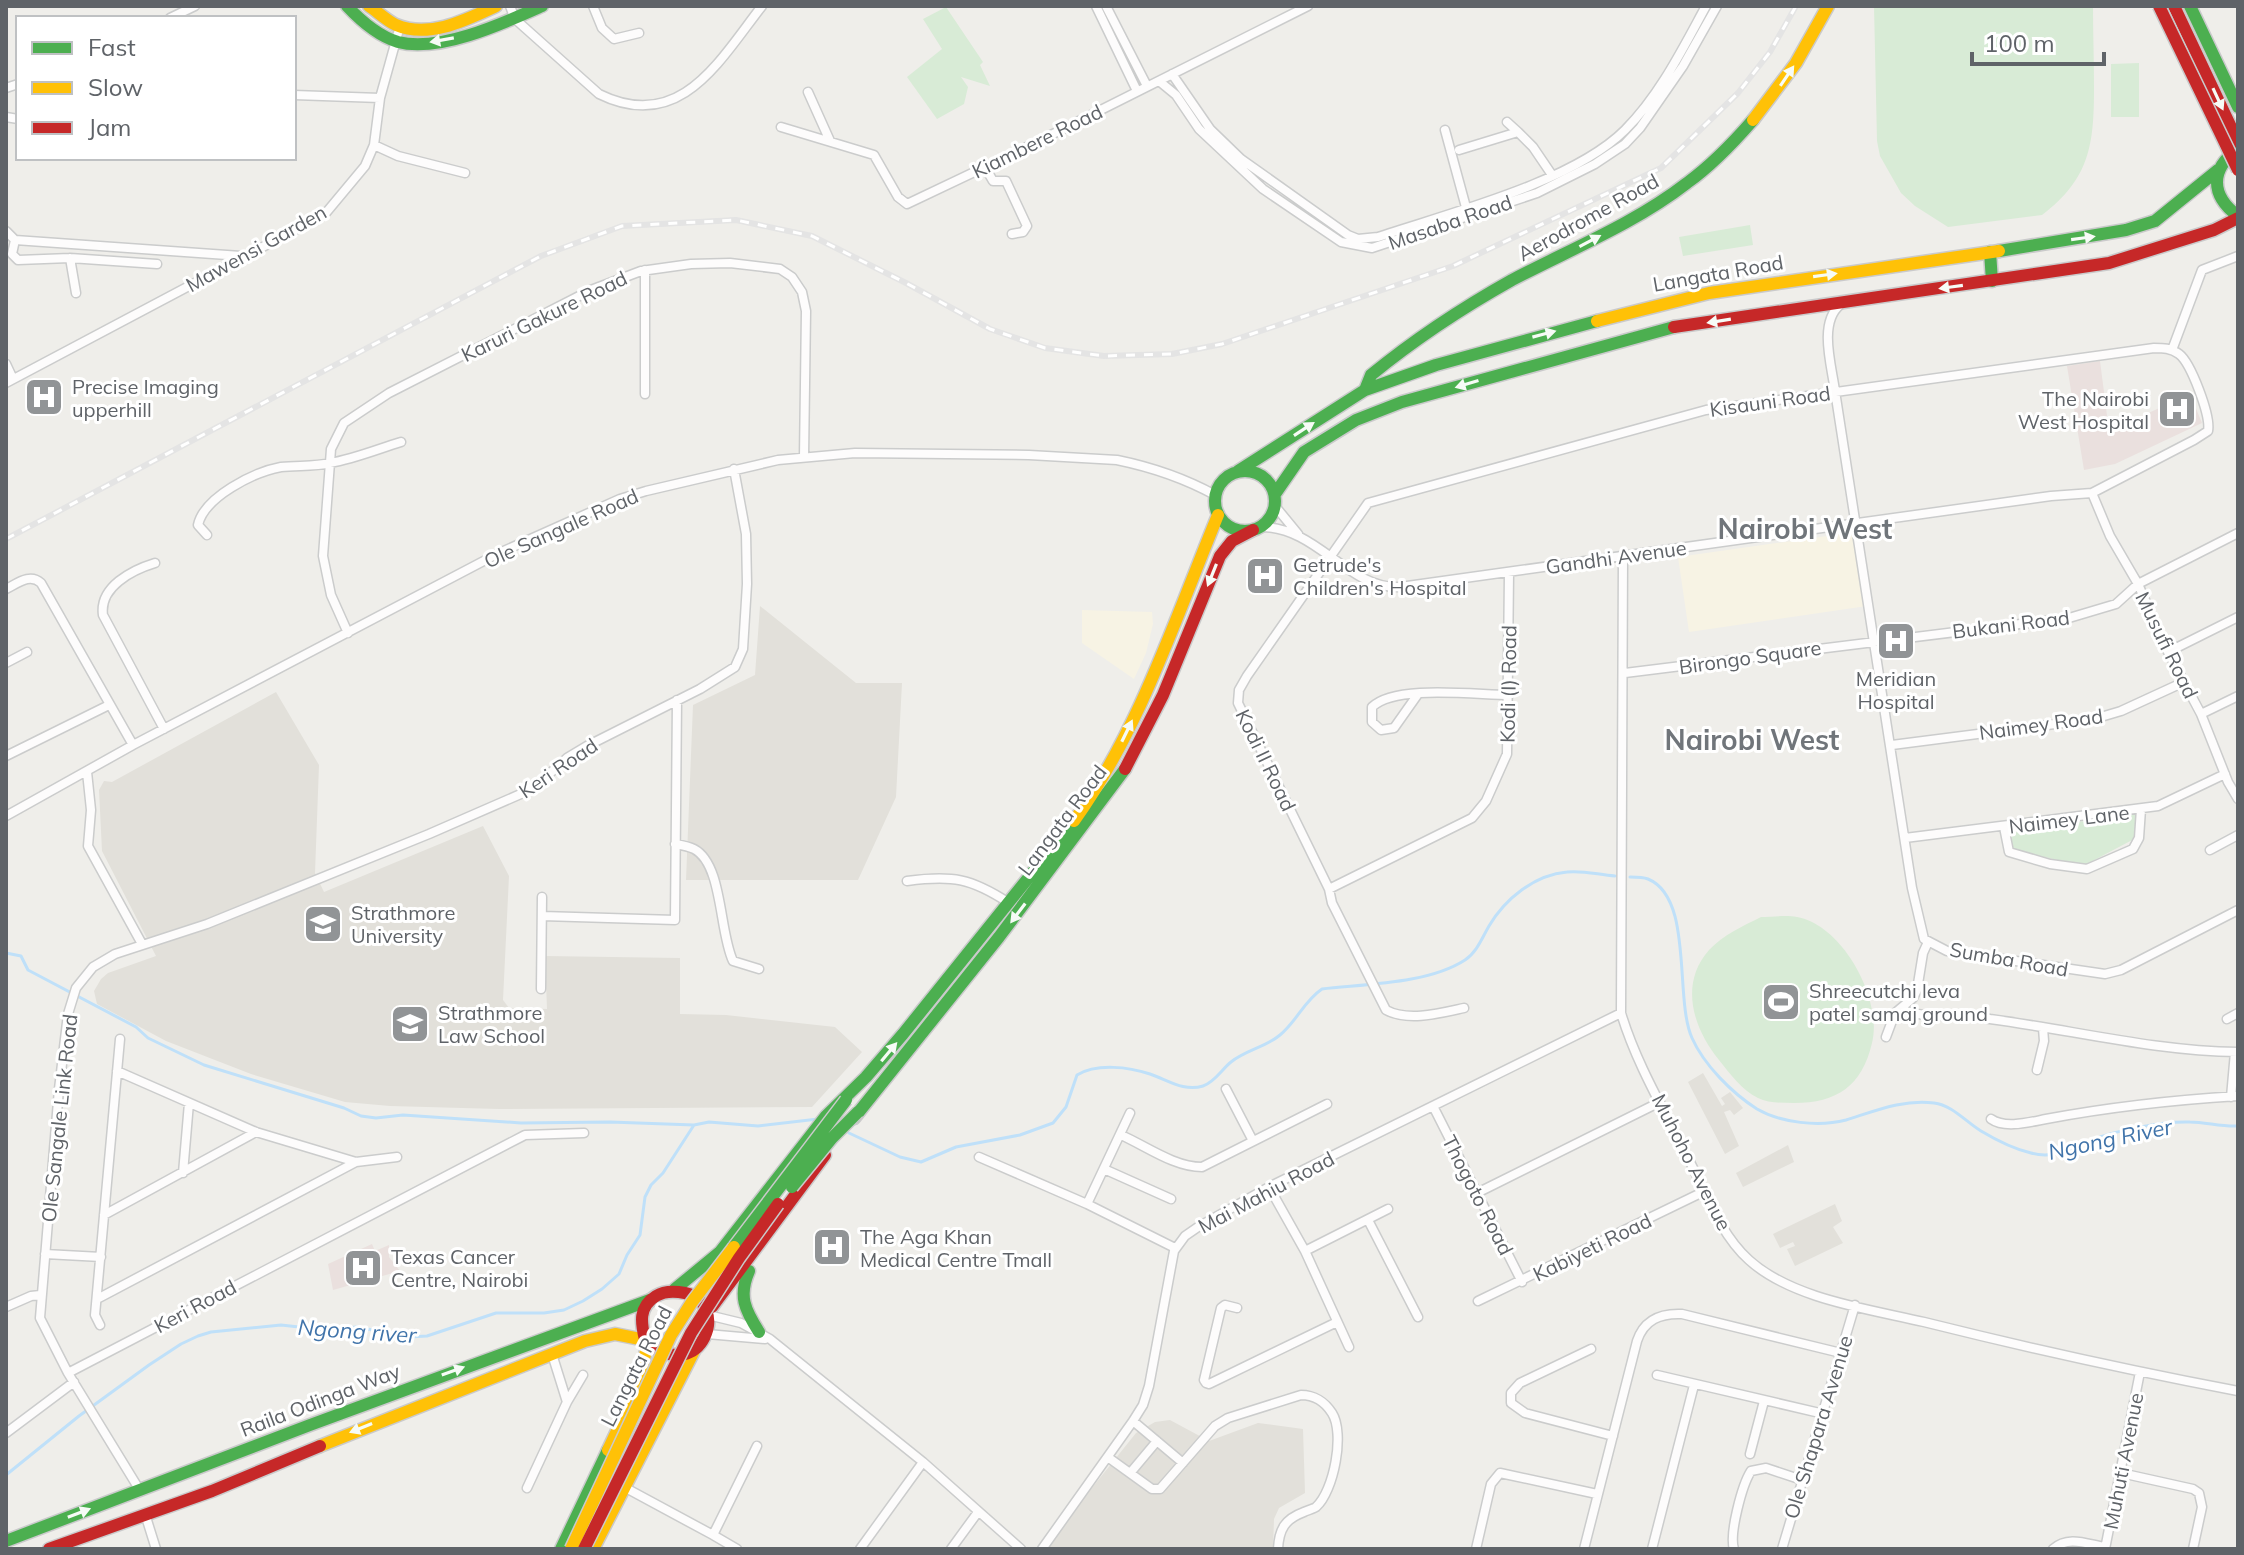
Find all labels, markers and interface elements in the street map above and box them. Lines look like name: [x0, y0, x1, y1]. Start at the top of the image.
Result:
legend: [16, 16, 296, 160]
scale bar: [1972, 16, 2104, 66]
text: 100 m: [1984, 28, 2055, 58]
text: Fast: [88, 32, 136, 62]
one-way arrow: [430, 34, 455, 46]
one-way arrow: [1780, 66, 1795, 87]
text: Slow: [88, 72, 143, 102]
one-way arrow: [2211, 87, 2225, 110]
street label: Kiambere Road: [968, 99, 1106, 183]
text: Jam: [88, 112, 131, 142]
street label: Aerodrome Road: [1513, 168, 1663, 266]
street label: Masaba Road: [1385, 189, 1515, 255]
street label: Mawensi Garden: [181, 199, 331, 297]
one-way arrow: [2070, 231, 2095, 244]
one-way arrow: [1579, 234, 1601, 248]
street label: Langata Road: [1651, 249, 1785, 297]
street label: Karuri Gakure Road: [457, 265, 631, 367]
one-way arrow: [1813, 268, 1838, 281]
one-way arrow: [1938, 281, 1963, 294]
one-way arrow: [1706, 315, 1731, 327]
one-way arrow: [1532, 327, 1556, 340]
place label: Precise Imaging upperhill: [72, 374, 219, 422]
hospital icon: Precise Imaging upperhill: [23, 376, 65, 418]
one-way arrow: [1455, 378, 1479, 391]
street label: Kisauni Road: [1708, 380, 1832, 422]
place label: The Nairobi West Hospital: [2018, 386, 2149, 434]
hospital icon: The Nairobi West Hospital: [2156, 388, 2198, 430]
one-way arrow: [1293, 422, 1314, 437]
street label: Ole Sangale Road: [480, 483, 642, 573]
district label: Nairobi West: [1718, 511, 1893, 546]
street label: Gandhi Avenue: [1544, 535, 1688, 579]
place label: Getrude's Children's Hospital: [1293, 552, 1466, 600]
hospital icon: Getrude's Children's Hospital: [1244, 555, 1286, 597]
one-way arrow: [1206, 563, 1219, 587]
street label: Musufi Road: [2130, 587, 2204, 703]
street label: Bukani Road: [1951, 604, 2071, 644]
hospital icon: Meridian Hospital: [1875, 620, 1917, 662]
street label: Kodi (I) Road: [1494, 625, 1522, 743]
street label: Birongo Square: [1677, 635, 1823, 679]
place label: Meridian Hospital: [1856, 666, 1936, 714]
street label: Naimey Road: [1977, 703, 2105, 745]
street label: Kodi II Road: [1231, 705, 1301, 815]
one-way arrow: [1120, 720, 1134, 743]
district label: Nairobi West: [1665, 722, 1840, 757]
street label: Keri Road: [514, 733, 602, 803]
street label: Langata Road: [1012, 760, 1112, 880]
street label: Naimey Lane: [2007, 799, 2131, 839]
place label: Strathmore University: [351, 900, 455, 948]
school or university icon: Strathmore University: [302, 903, 344, 945]
one-way arrow: [1010, 903, 1026, 923]
street label: Sumba Road: [1948, 936, 2070, 982]
place label: Shreecutchi leva patel samaj ground: [1809, 978, 1988, 1026]
sports icon: Shreecutchi leva patel samaj ground: [1760, 981, 1802, 1023]
place label: Strathmore Law School: [438, 1000, 545, 1048]
school or university icon: Strathmore Law School: [389, 1003, 431, 1045]
street label: Ole Sangale Link Road: [36, 1013, 82, 1223]
one-way arrow: [880, 1042, 897, 1062]
street label: Muhoho Avenue: [1647, 1090, 1737, 1234]
water label: Ngong River: [2045, 1112, 2176, 1166]
street label: Thogoto Road: [1437, 1131, 1519, 1259]
street label: Mai Mahiu Road: [1194, 1146, 1338, 1238]
street label: Kabiyeti Road: [1529, 1208, 1655, 1286]
place label: The Aga Khan Medical Centre Tmall: [860, 1224, 1052, 1272]
hospital icon: The Aga Khan Medical Centre Tmall: [811, 1226, 853, 1268]
place label: Texas Cancer Centre, Nairobi: [391, 1244, 528, 1292]
hospital icon: Texas Cancer Centre, Nairobi: [342, 1247, 384, 1289]
street label: Keri Road: [150, 1274, 240, 1338]
street label: Langata Road: [595, 1302, 677, 1430]
water label: Ngong river: [297, 1313, 418, 1349]
street label: Ole Shapara Avenue: [1778, 1332, 1858, 1522]
street label: Raila Odinga Way: [236, 1358, 404, 1442]
one-way arrow: [441, 1365, 465, 1377]
street label: Muhuti Avenue: [2098, 1391, 2148, 1531]
one-way arrow: [349, 1422, 373, 1435]
one-way arrow: [67, 1506, 91, 1519]

